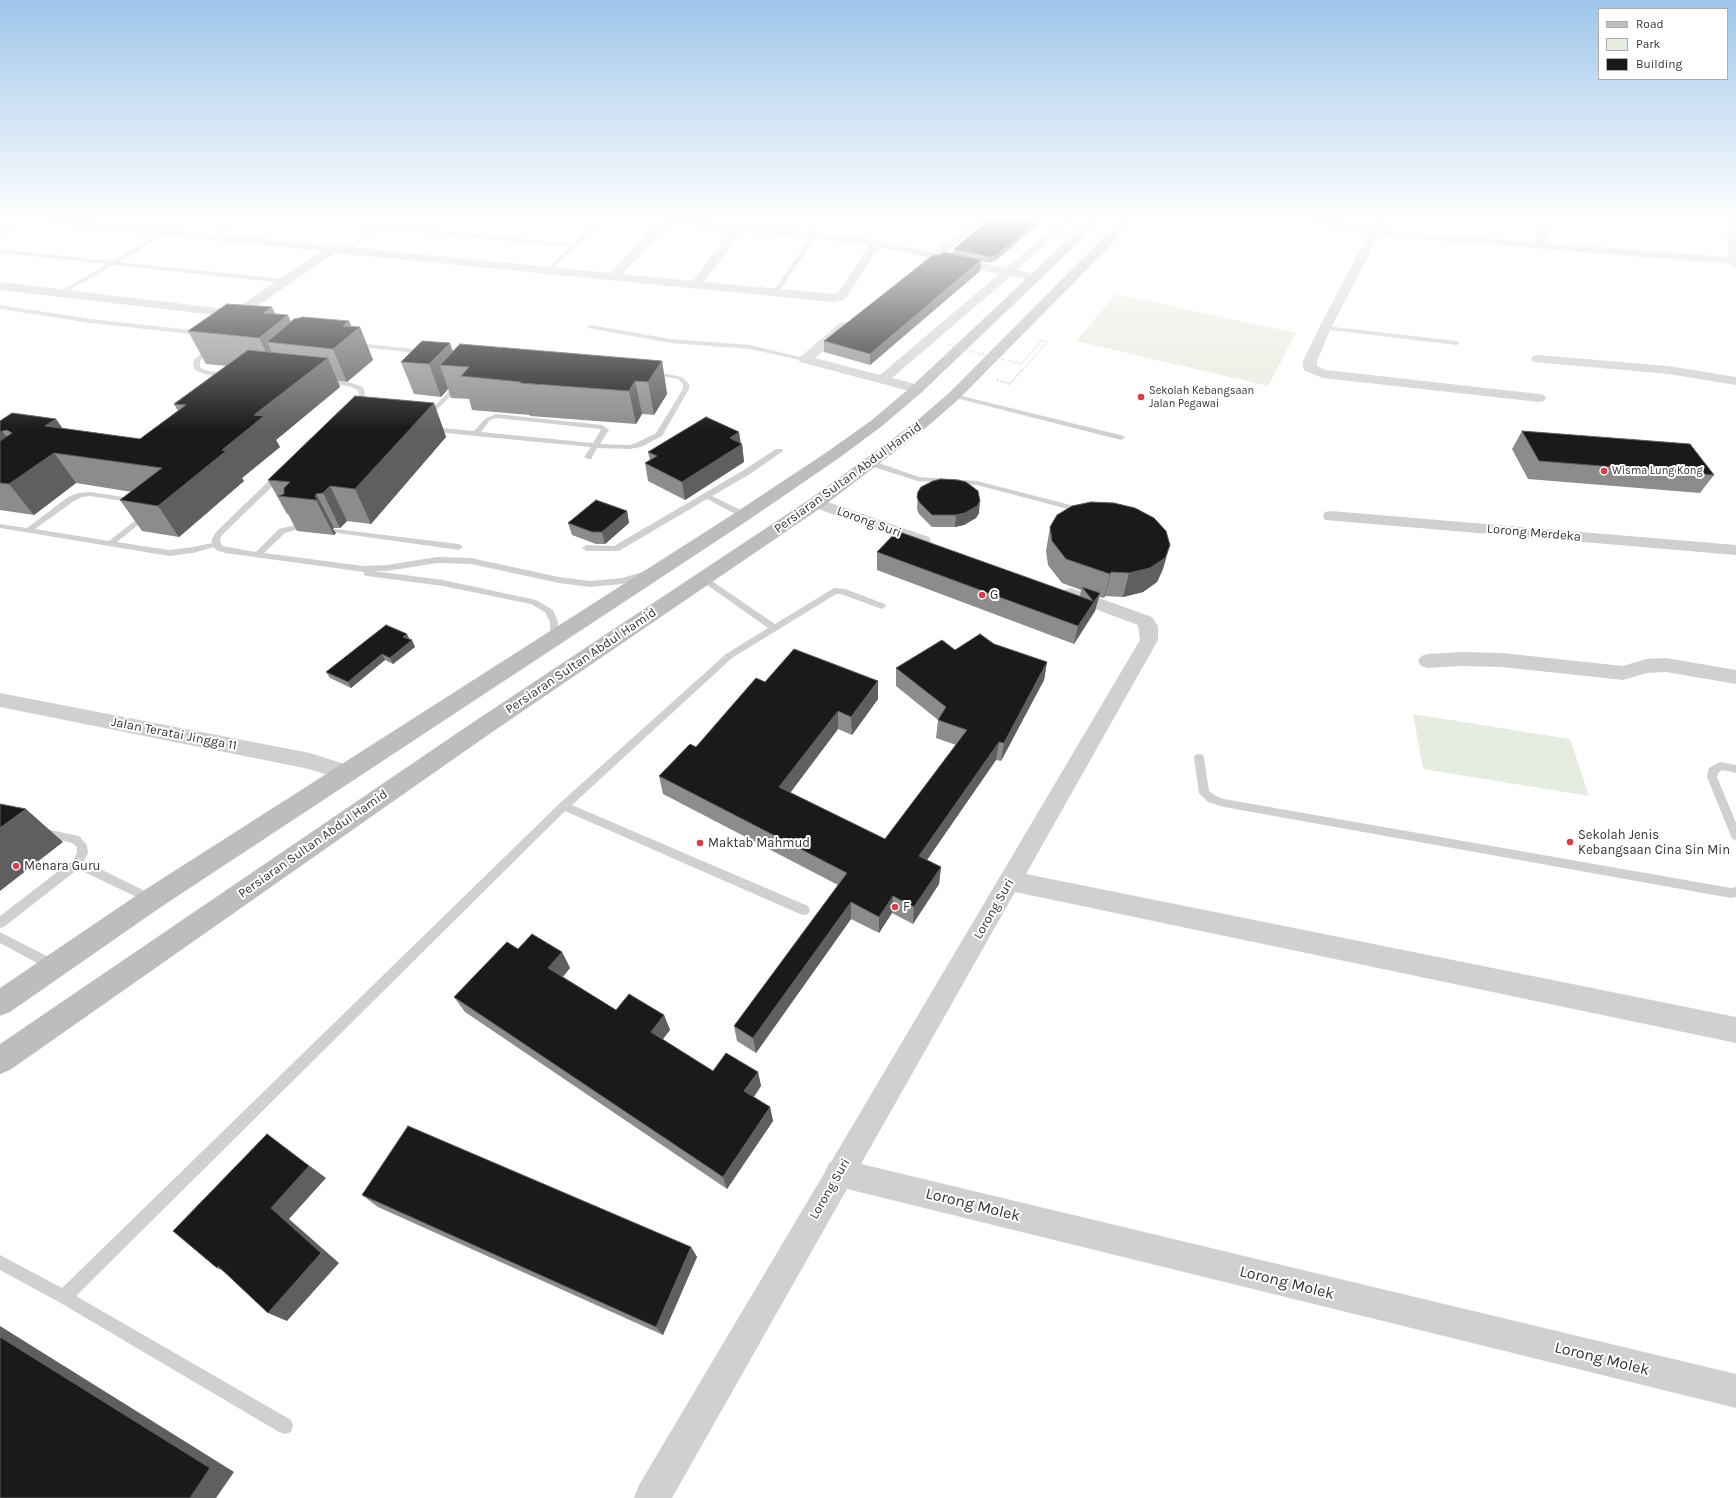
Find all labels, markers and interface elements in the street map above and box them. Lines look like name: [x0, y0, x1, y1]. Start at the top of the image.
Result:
legend: [1598, 8, 1728, 80]
text: Road: [1636, 17, 1664, 31]
text: Park: [1636, 37, 1660, 51]
text: Building: [1636, 57, 1682, 71]
place label: Sekolah Kebangsaan Jalan Pegawai: [1149, 384, 1254, 410]
marker: Sekolah Kebangsaan Jalan Pegawai: [1136, 392, 1146, 402]
street label: Persiaran Sultan Abdul Hamid: [771, 419, 925, 537]
place label: Wisma Lung Kong: [1612, 464, 1703, 478]
marker: Wisma Lung Kong: [1599, 466, 1609, 476]
street label: Lorong Suri: [835, 503, 903, 541]
street label: Lorong Merdeka: [1486, 521, 1582, 545]
place label: G: [990, 587, 998, 603]
marker: G: [977, 590, 987, 600]
street label: Persiaran Sultan Abdul Hamid: [503, 605, 659, 717]
street label: Jalan Teratai Jingga 11: [110, 714, 238, 754]
street label: Persiaran Sultan Abdul Hamid: [235, 786, 391, 902]
place label: Sekolah Jenis Kebangsaan Cina Sin Min: [1578, 827, 1730, 858]
place label: Maktab Mahmud: [708, 835, 810, 851]
marker: Sekolah Jenis Kebangsaan Cina Sin Min: [1565, 837, 1575, 847]
marker: Maktab Mahmud: [695, 838, 705, 848]
place label: Menara Guru: [24, 858, 100, 874]
marker: Menara Guru: [11, 861, 21, 871]
street label: Lorong Suri: [970, 876, 1018, 942]
place label: F: [903, 899, 910, 915]
marker: F: [890, 902, 900, 912]
street label: Lorong Suri: [806, 1156, 854, 1222]
street label: Lorong Molek: [923, 1184, 1023, 1226]
street label: Lorong Molek: [1237, 1262, 1337, 1304]
street label: Lorong Molek: [1552, 1338, 1652, 1380]

